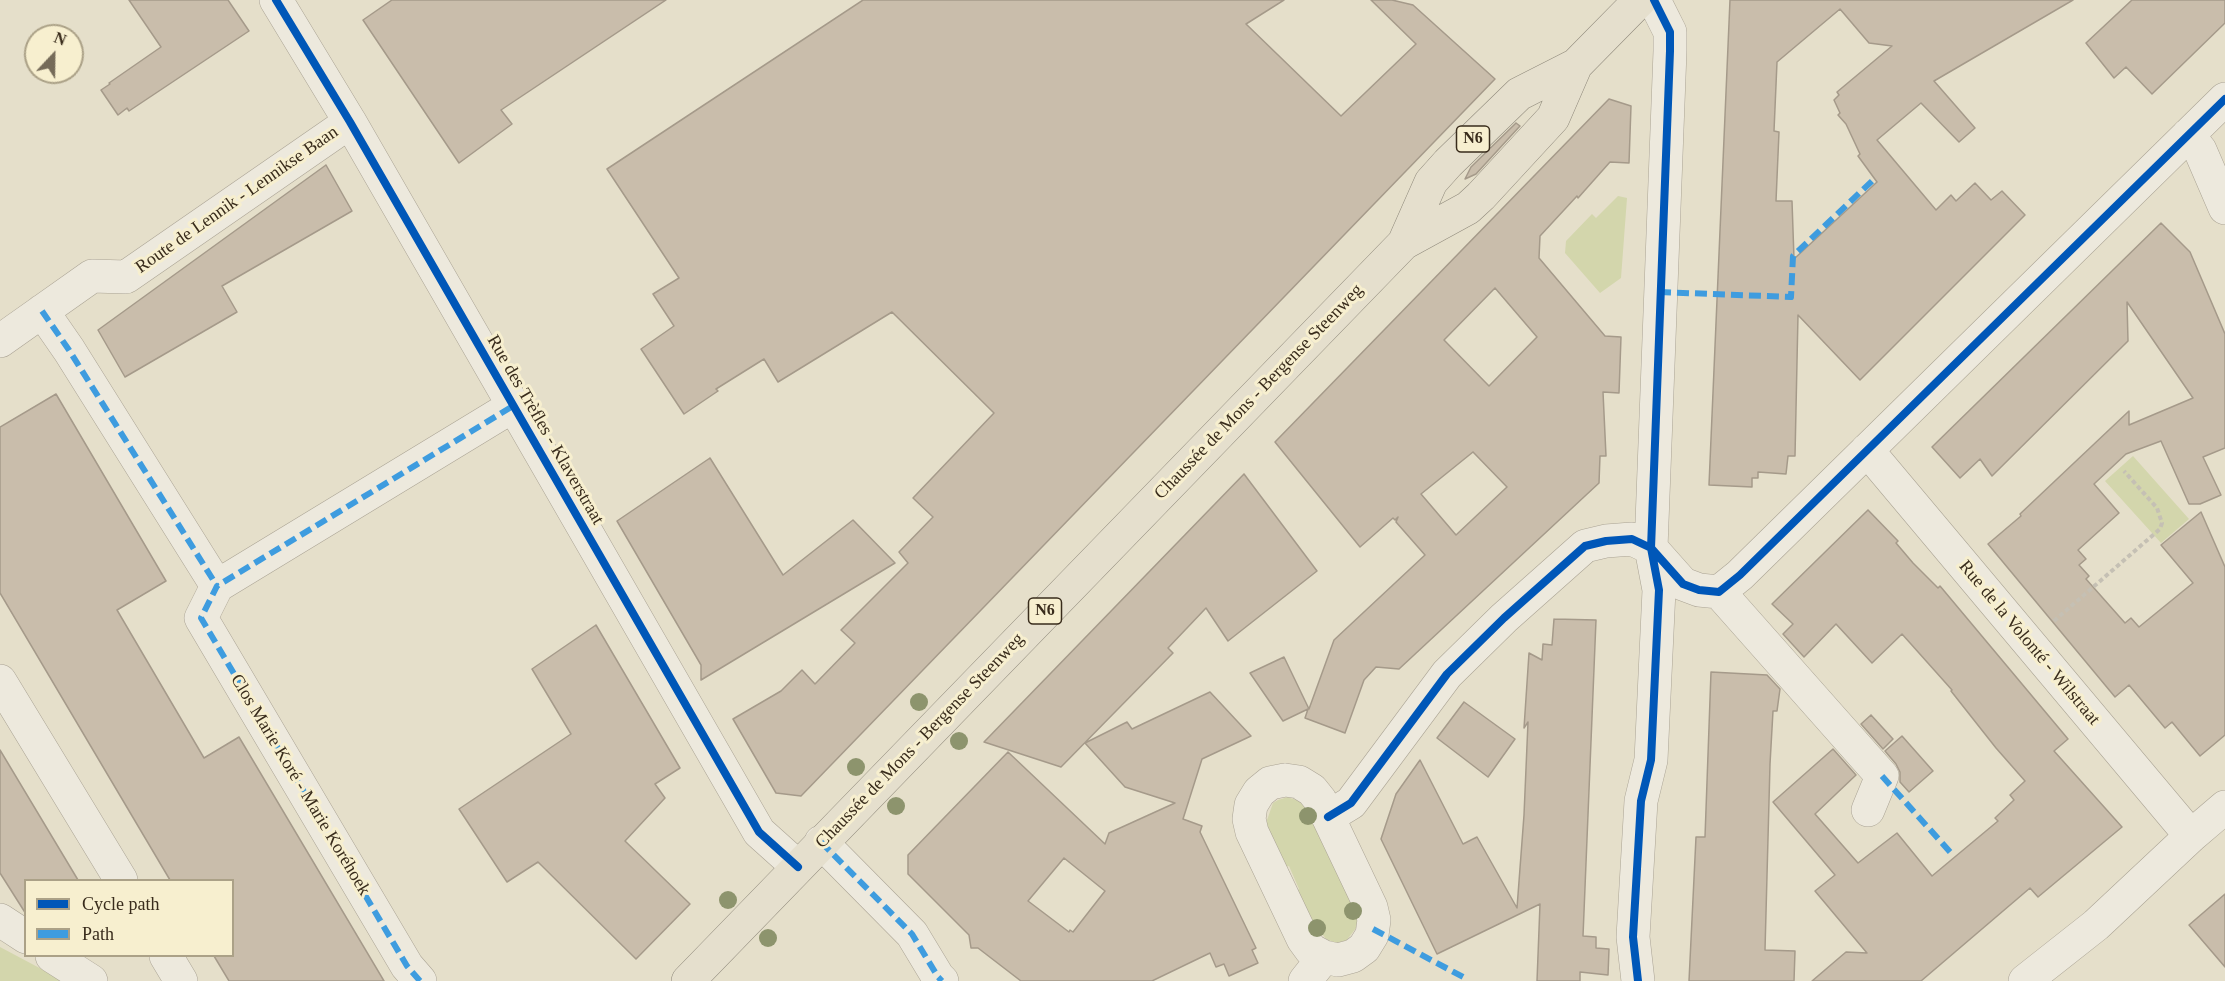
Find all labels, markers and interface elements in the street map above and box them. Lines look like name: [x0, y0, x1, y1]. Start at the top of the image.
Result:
north arrow: [24, 24, 84, 84]
text: N: [52, 29, 69, 49]
street label: Route de Lennik - Lennikse Baan: [132, 122, 342, 278]
road number: N6: [1456, 126, 1490, 152]
street label: Chaussée de Mons - Bergense Steenweg: [1150, 280, 1368, 504]
street label: Rue des Trèfles - Klaverstraat: [482, 331, 608, 529]
street label: Rue de la Volonté - Wilstraat: [1954, 556, 2104, 730]
road number: N6: [1028, 598, 1062, 624]
street label: Chaussée de Mons - Bergense Steenweg: [811, 629, 1029, 853]
street label: Clos Marie Koré - Marie Koréhoek: [225, 670, 375, 900]
legend: [24, 879, 234, 957]
text: Cycle path: [82, 894, 159, 914]
text: Path: [82, 924, 114, 944]

